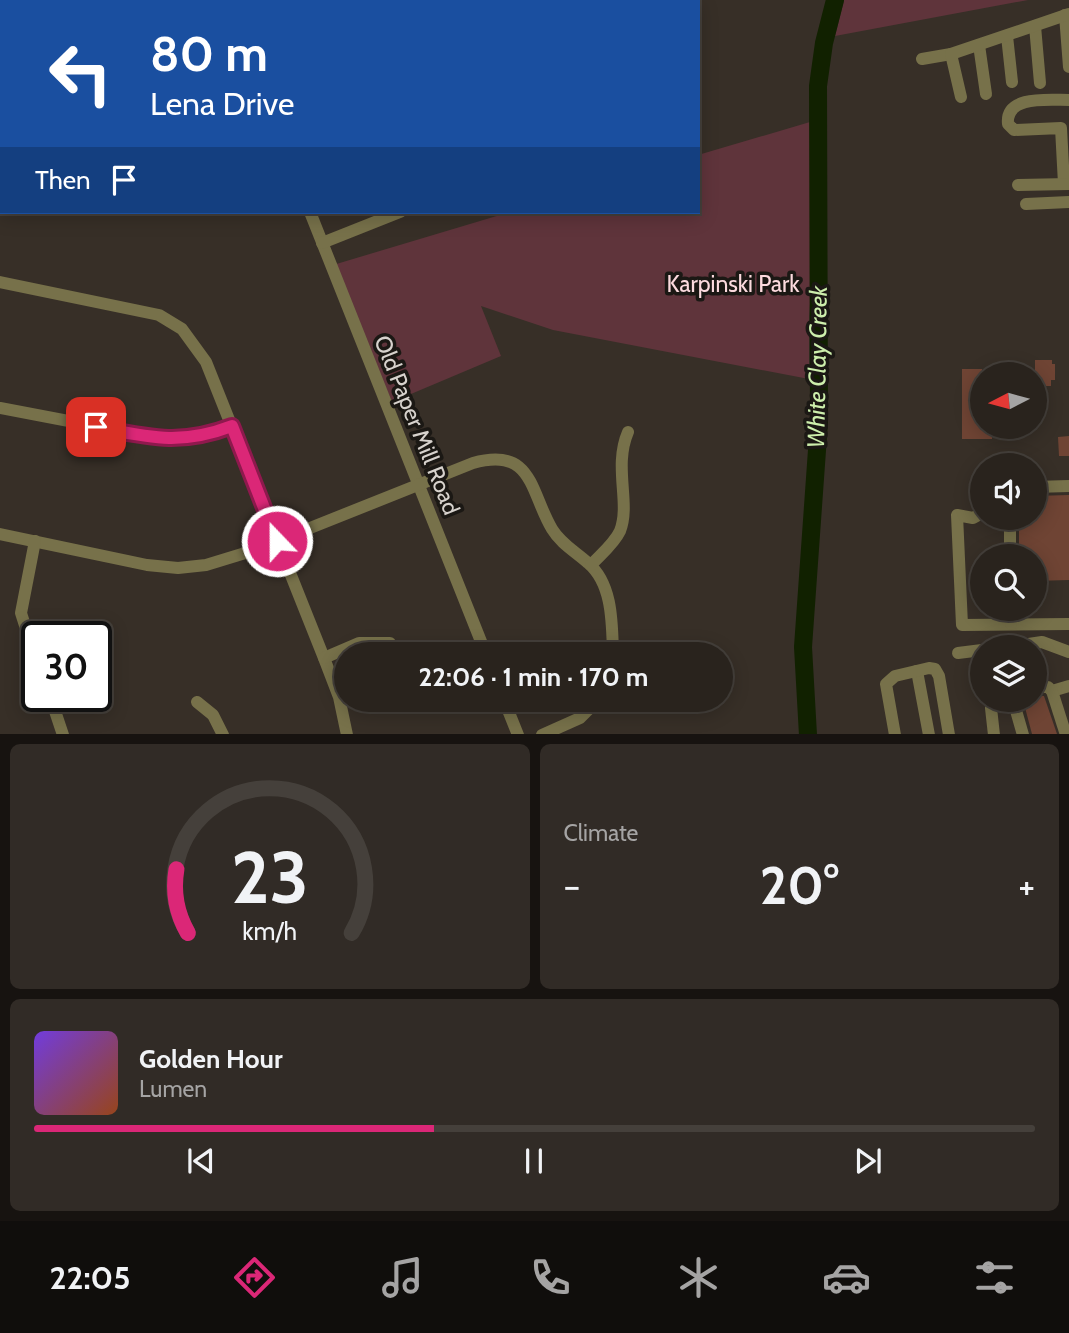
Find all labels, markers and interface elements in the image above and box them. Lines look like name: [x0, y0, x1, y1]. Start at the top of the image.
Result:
text: 80 m: [150, 24, 268, 83]
icon: left: [35, 28, 126, 119]
text: Lena Drive: [150, 84, 294, 123]
icon: arrive: [105, 161, 143, 199]
text: Then: [35, 164, 91, 196]
park label: Karpinski Park: [666, 270, 800, 298]
water label: White Clay Creek: [801, 285, 833, 449]
street label: Old Paper Mill Road: [368, 331, 466, 519]
north arrow: [970, 362, 1046, 439]
map controls: [970, 362, 1047, 712]
pin: [66, 397, 126, 457]
icon: arrive: [77, 408, 115, 446]
button: sound: [970, 453, 1047, 530]
position arrow: [240, 504, 314, 578]
button: search: [970, 544, 1047, 621]
speed limit sign: 30: [21, 621, 112, 712]
button: layers: [970, 635, 1047, 712]
text: 22:06 · 1 min · 170 m: [419, 661, 648, 693]
text: Climate: [564, 819, 638, 847]
text: 23: [231, 833, 309, 921]
text: 20°: [760, 854, 839, 917]
text: −: [564, 862, 580, 909]
text: +: [1018, 862, 1035, 909]
text: km/h: [242, 915, 297, 945]
text: Golden Hour: [139, 1043, 282, 1075]
text: Lumen: [139, 1075, 207, 1103]
icon: previous: [182, 1142, 220, 1180]
icon: pause: [515, 1142, 553, 1180]
icon: next: [849, 1142, 887, 1180]
icon: directions: [230, 1253, 279, 1302]
icon: music: [378, 1253, 427, 1302]
icon: phone: [526, 1253, 575, 1302]
icon: climate: [674, 1253, 723, 1302]
icon: car: [822, 1253, 871, 1302]
icon: filters: [970, 1253, 1019, 1302]
text: 22:05: [50, 1258, 130, 1297]

